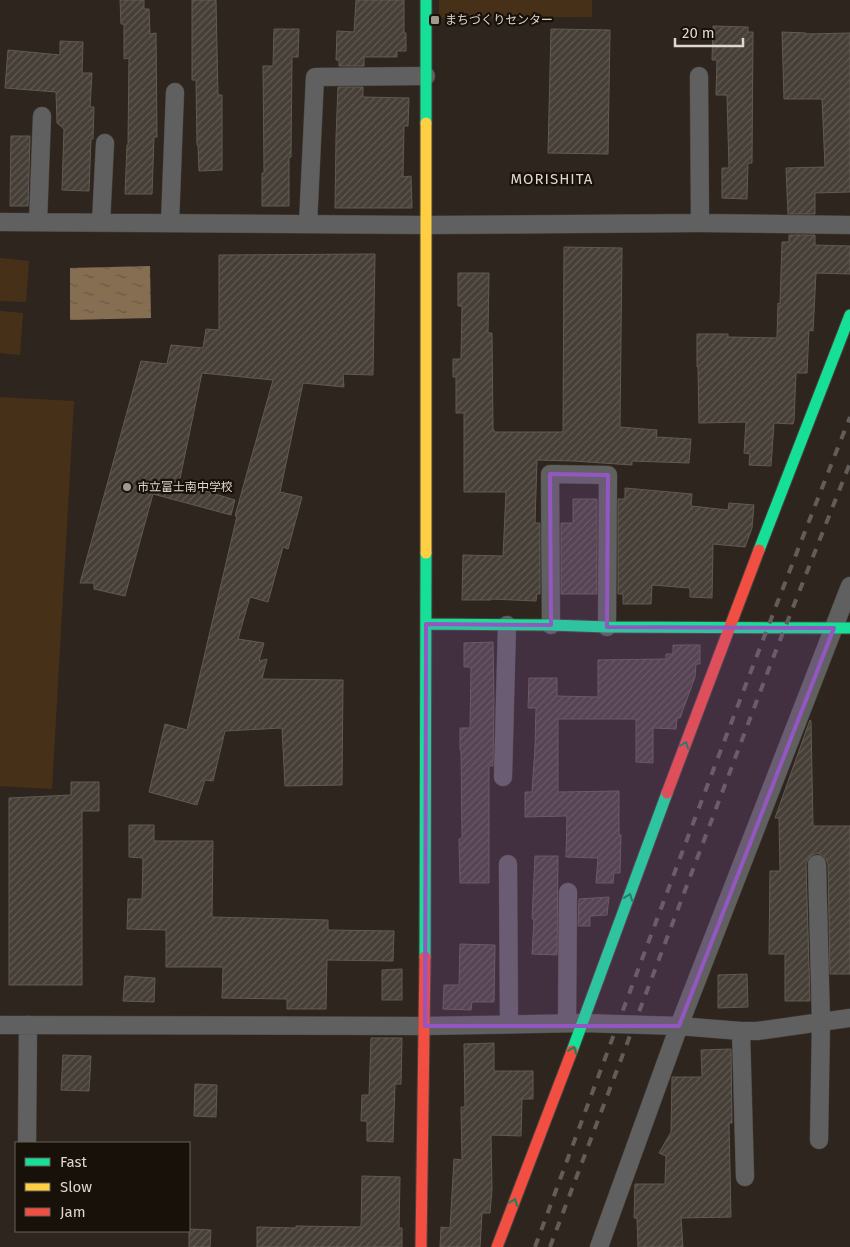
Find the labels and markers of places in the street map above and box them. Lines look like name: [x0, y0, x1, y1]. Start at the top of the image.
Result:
place label: まちづくりセンター: [445, 13, 553, 27]
marker: まちづくりセンター: [429, 14, 441, 26]
place label: 市立富士南中学校: [137, 480, 233, 494]
marker: 市立富士南中学校: [121, 481, 133, 493]

